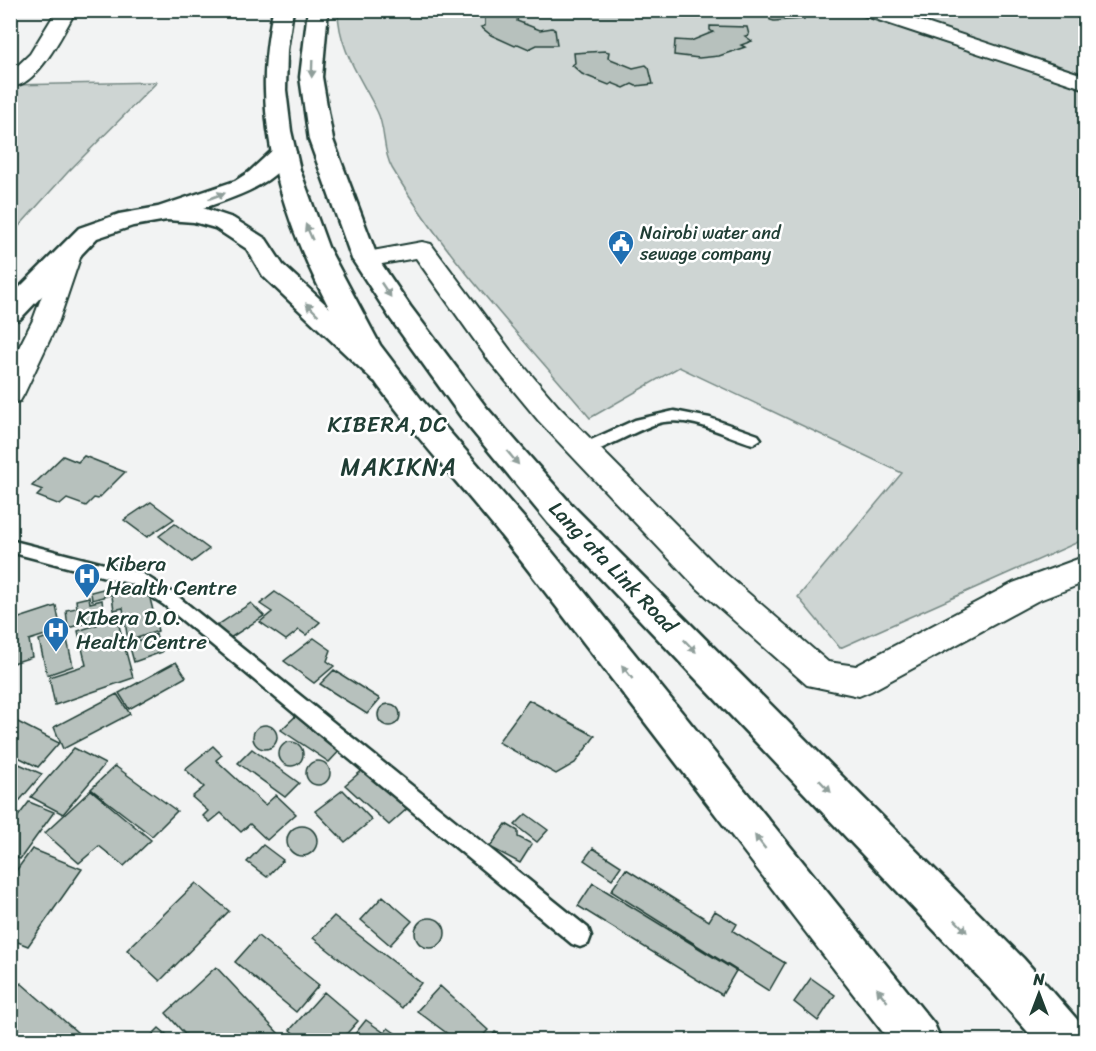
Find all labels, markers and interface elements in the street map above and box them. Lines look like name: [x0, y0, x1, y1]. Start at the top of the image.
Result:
one-way arrow: [307, 59, 316, 78]
one-way arrow: [208, 191, 226, 200]
place label: Nairobi water and sewage company: [639, 217, 782, 270]
one-way arrow: [304, 223, 314, 241]
public building icon: Nairobi water and sewage company: [606, 228, 636, 266]
one-way arrow: [380, 282, 392, 298]
one-way arrow: [306, 302, 320, 316]
district label: KIBERA,DC: [327, 405, 449, 444]
district label: MAKIKNA: [341, 446, 457, 488]
one-way arrow: [506, 450, 519, 465]
street label: Lang'ata Link Road: [539, 491, 688, 644]
place label: Kibera Health Centre: [106, 545, 237, 607]
hospital icon: Kibera Health Centre: [72, 561, 102, 599]
place label: KIbera D.O. Health Centre: [76, 599, 207, 661]
hospital icon: KIbera D.O. Health Centre: [41, 615, 71, 653]
one-way arrow: [682, 639, 696, 653]
one-way arrow: [620, 664, 633, 680]
one-way arrow: [818, 779, 832, 793]
one-way arrow: [755, 834, 767, 849]
one-way arrow: [954, 919, 968, 934]
north arrow: [1009, 964, 1069, 1024]
text: N: [1032, 965, 1045, 994]
one-way arrow: [876, 987, 888, 1002]

